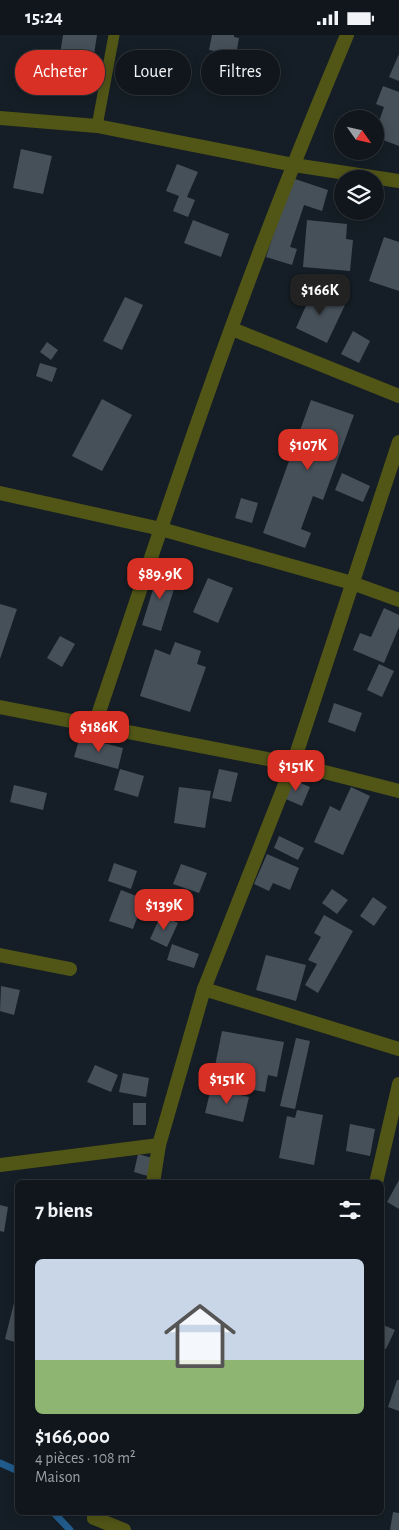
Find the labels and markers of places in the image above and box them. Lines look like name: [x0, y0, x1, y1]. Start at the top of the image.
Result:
pin: $166K: [285, 273, 355, 316]
pin: $107K: [273, 429, 343, 471]
pin: $89.9K: [119, 557, 201, 600]
pin: $186K: [64, 711, 134, 753]
pin: $151K: [261, 749, 331, 792]
pin: $139K: [129, 889, 199, 931]
pin: $151K: [192, 1063, 262, 1105]

